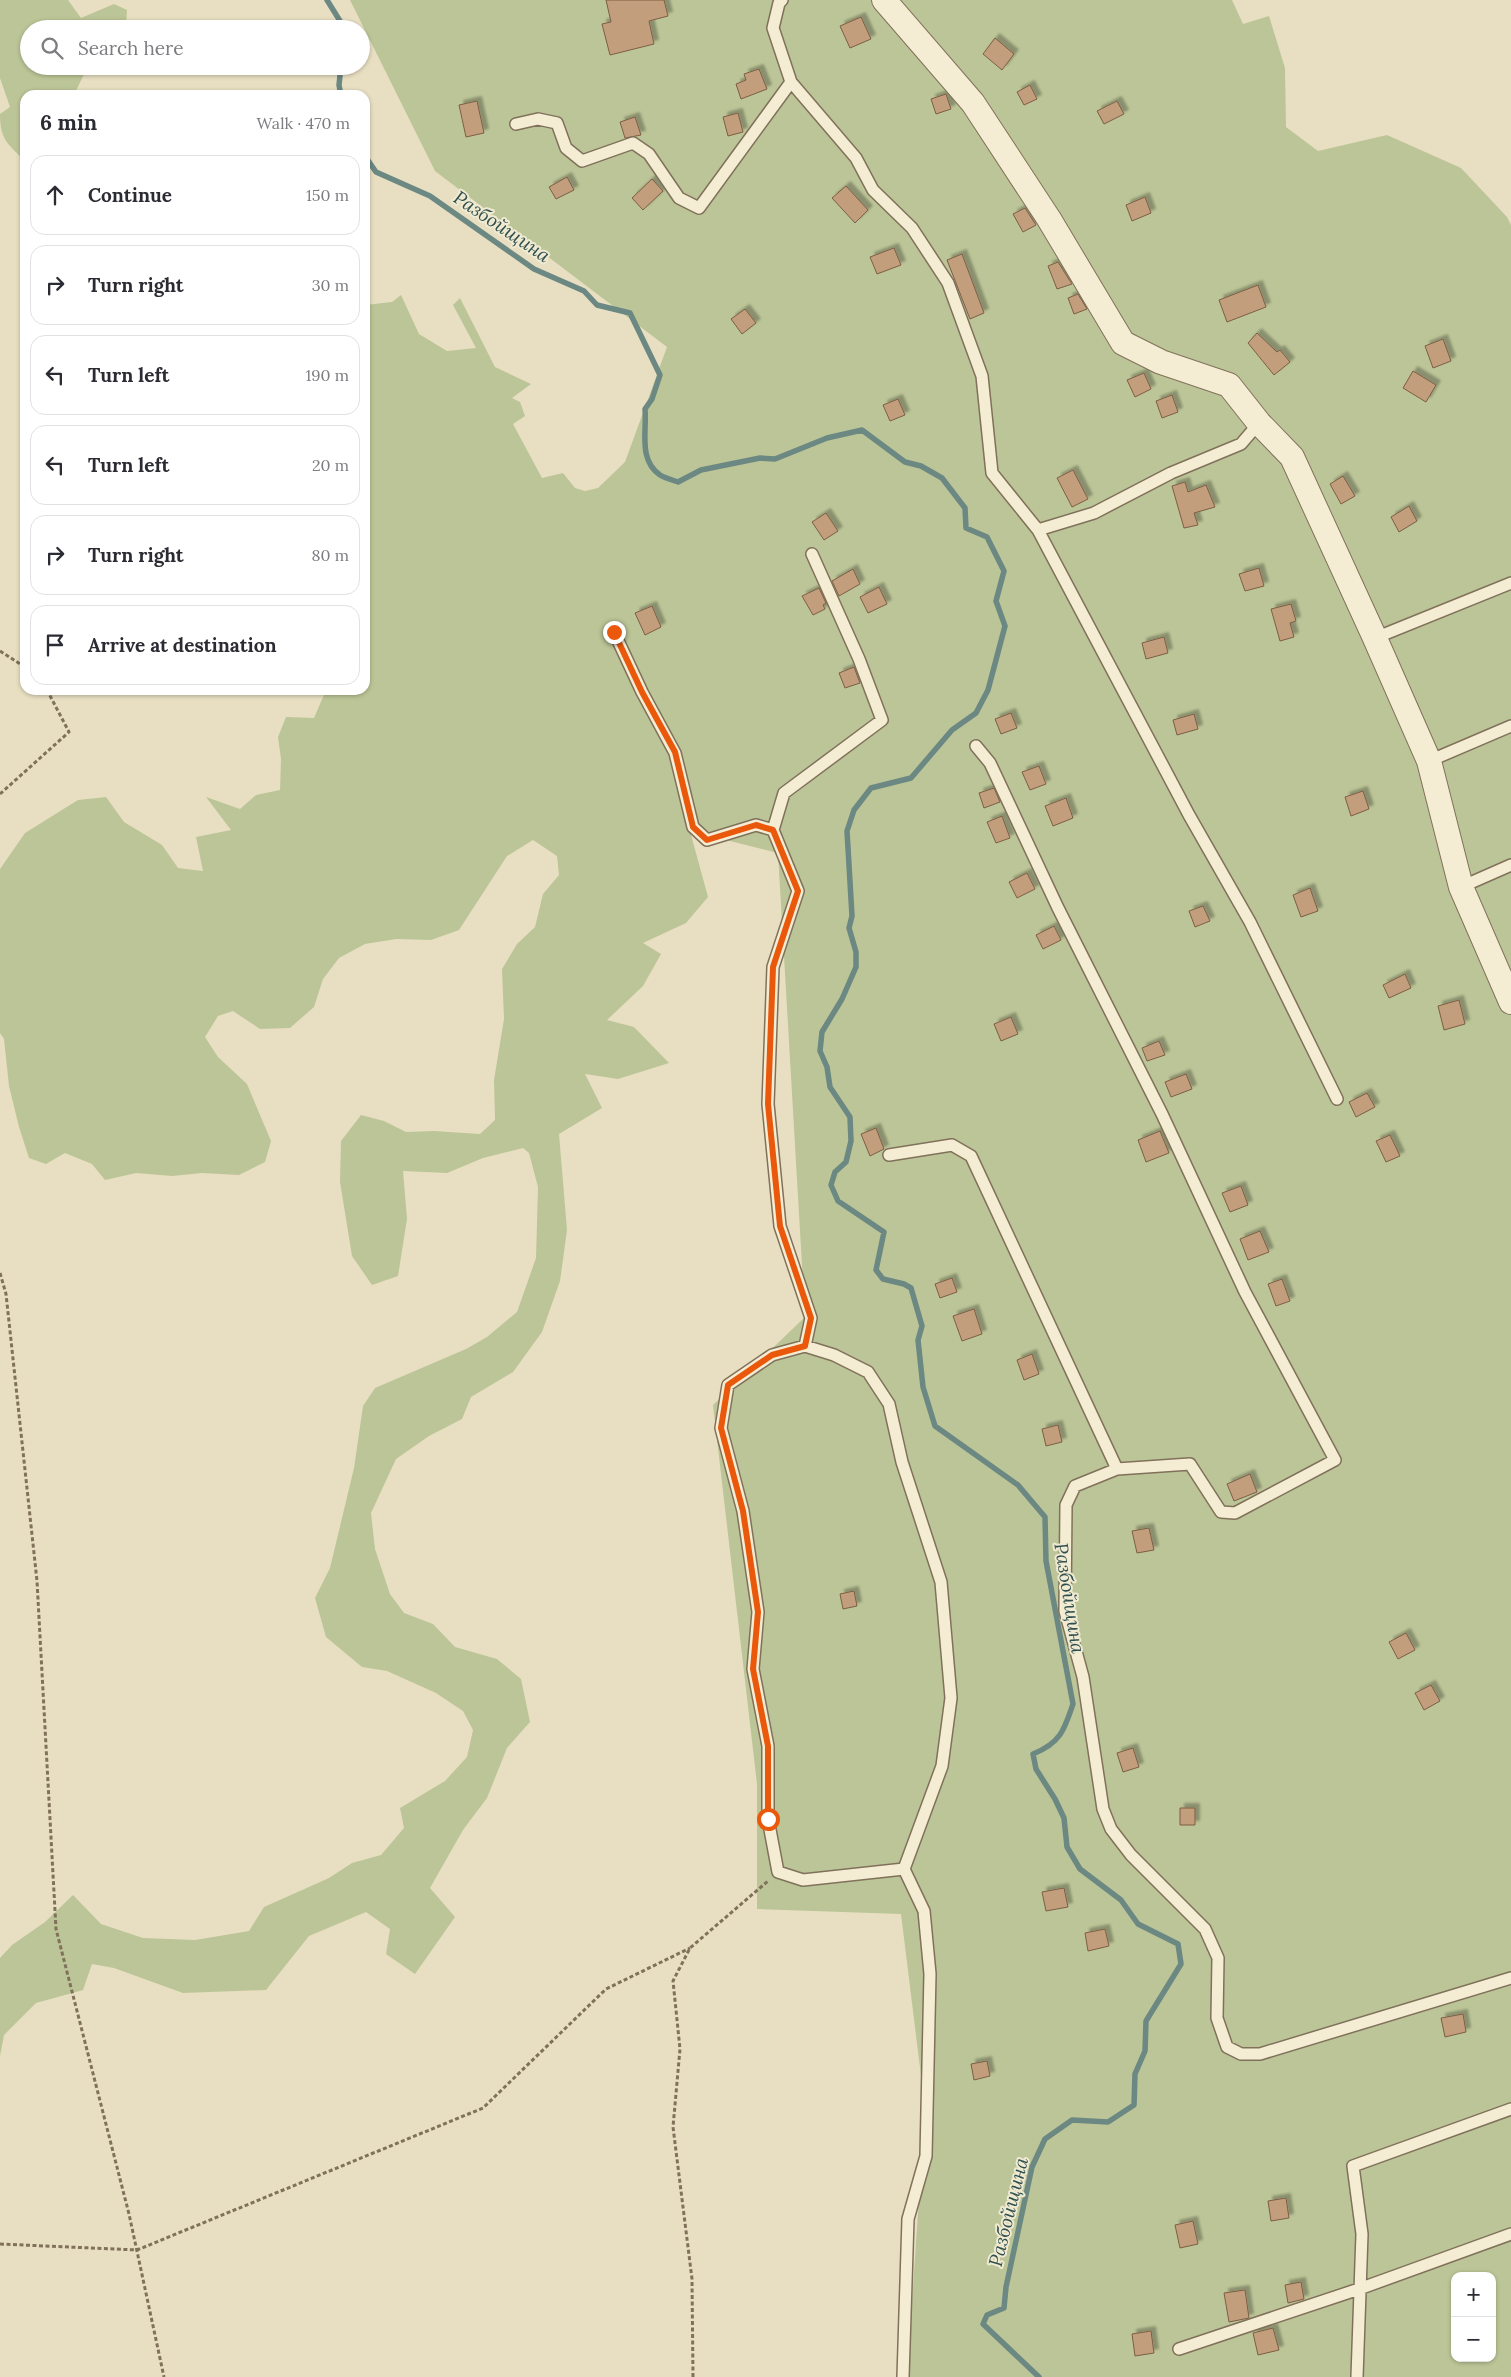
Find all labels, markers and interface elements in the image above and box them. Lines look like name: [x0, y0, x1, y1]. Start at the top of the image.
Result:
search box: [20, 20, 370, 75]
icon: search: [38, 34, 66, 62]
text: Search here: [78, 36, 184, 60]
text: 6 min: [40, 109, 97, 136]
text: Walk · 470 m: [257, 113, 350, 133]
icon: ahead: [41, 181, 69, 209]
text: Continue: [88, 183, 172, 207]
text: 150 m: [306, 185, 349, 205]
water label: Разбойщина: [449, 185, 555, 267]
icon: right: [41, 271, 69, 299]
text: Turn right: [88, 273, 184, 297]
text: 30 m: [312, 275, 349, 295]
icon: left: [41, 361, 69, 389]
text: Turn left: [88, 363, 169, 387]
text: 190 m: [305, 365, 349, 385]
icon: left: [41, 451, 69, 479]
text: Turn left: [88, 453, 169, 477]
text: 20 m: [312, 455, 349, 475]
icon: right: [41, 541, 69, 569]
text: Turn right: [88, 543, 184, 567]
text: 80 m: [312, 545, 349, 565]
route end: [603, 621, 626, 644]
icon: arrive: [41, 631, 69, 659]
text: Arrive at destination: [88, 633, 277, 657]
water label: Разбойщина: [1049, 1541, 1091, 1656]
route start: [757, 1808, 780, 1831]
water label: Разбойщина: [983, 2154, 1033, 2269]
map controls: [1451, 2272, 1496, 2362]
button: +: [1451, 2272, 1496, 2317]
button: −: [1451, 2317, 1496, 2362]

